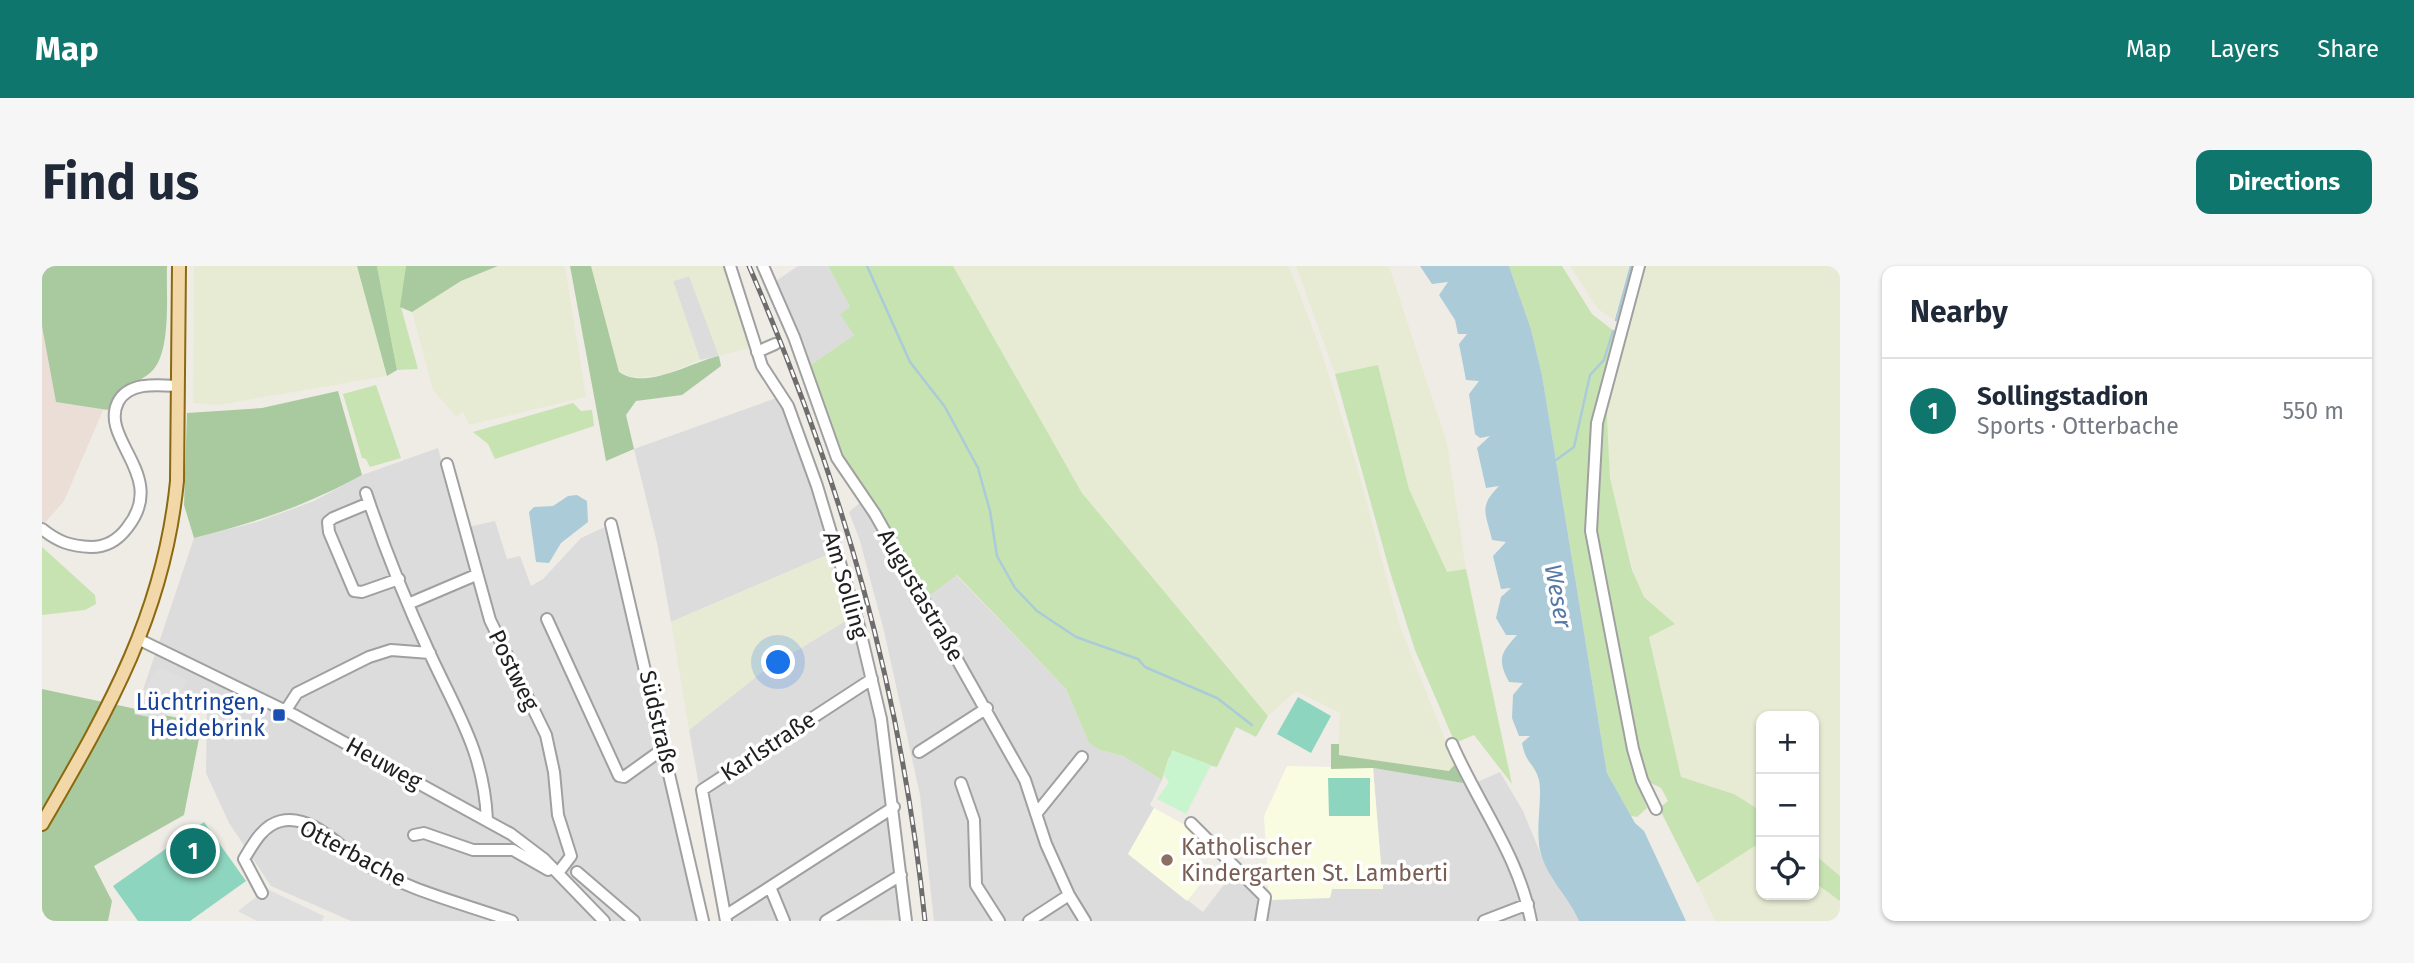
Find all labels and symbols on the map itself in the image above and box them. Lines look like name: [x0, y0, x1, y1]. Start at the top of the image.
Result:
street label: Augustastraße: [872, 524, 970, 666]
street label: Am Solling: [817, 528, 875, 642]
water label: Weser: [1539, 562, 1578, 631]
street label: Postweg: [483, 625, 545, 715]
your location: [761, 645, 795, 679]
street label: Südstraße: [633, 667, 685, 777]
place label: Lüchtringen, Heidebrink: [136, 688, 265, 742]
street label: Karlstraße: [715, 705, 821, 787]
marker: Lüchtringen, Heidebrink: [271, 707, 287, 723]
street label: Heuweg: [341, 731, 427, 795]
street label: Otterbache: [295, 813, 411, 893]
pin: 1: [170, 825, 216, 877]
place label: Katholischer Kindergarten St. Lamberti: [1181, 833, 1448, 887]
marker: Katholischer Kindergarten St. Lamberti: [1159, 852, 1175, 868]

